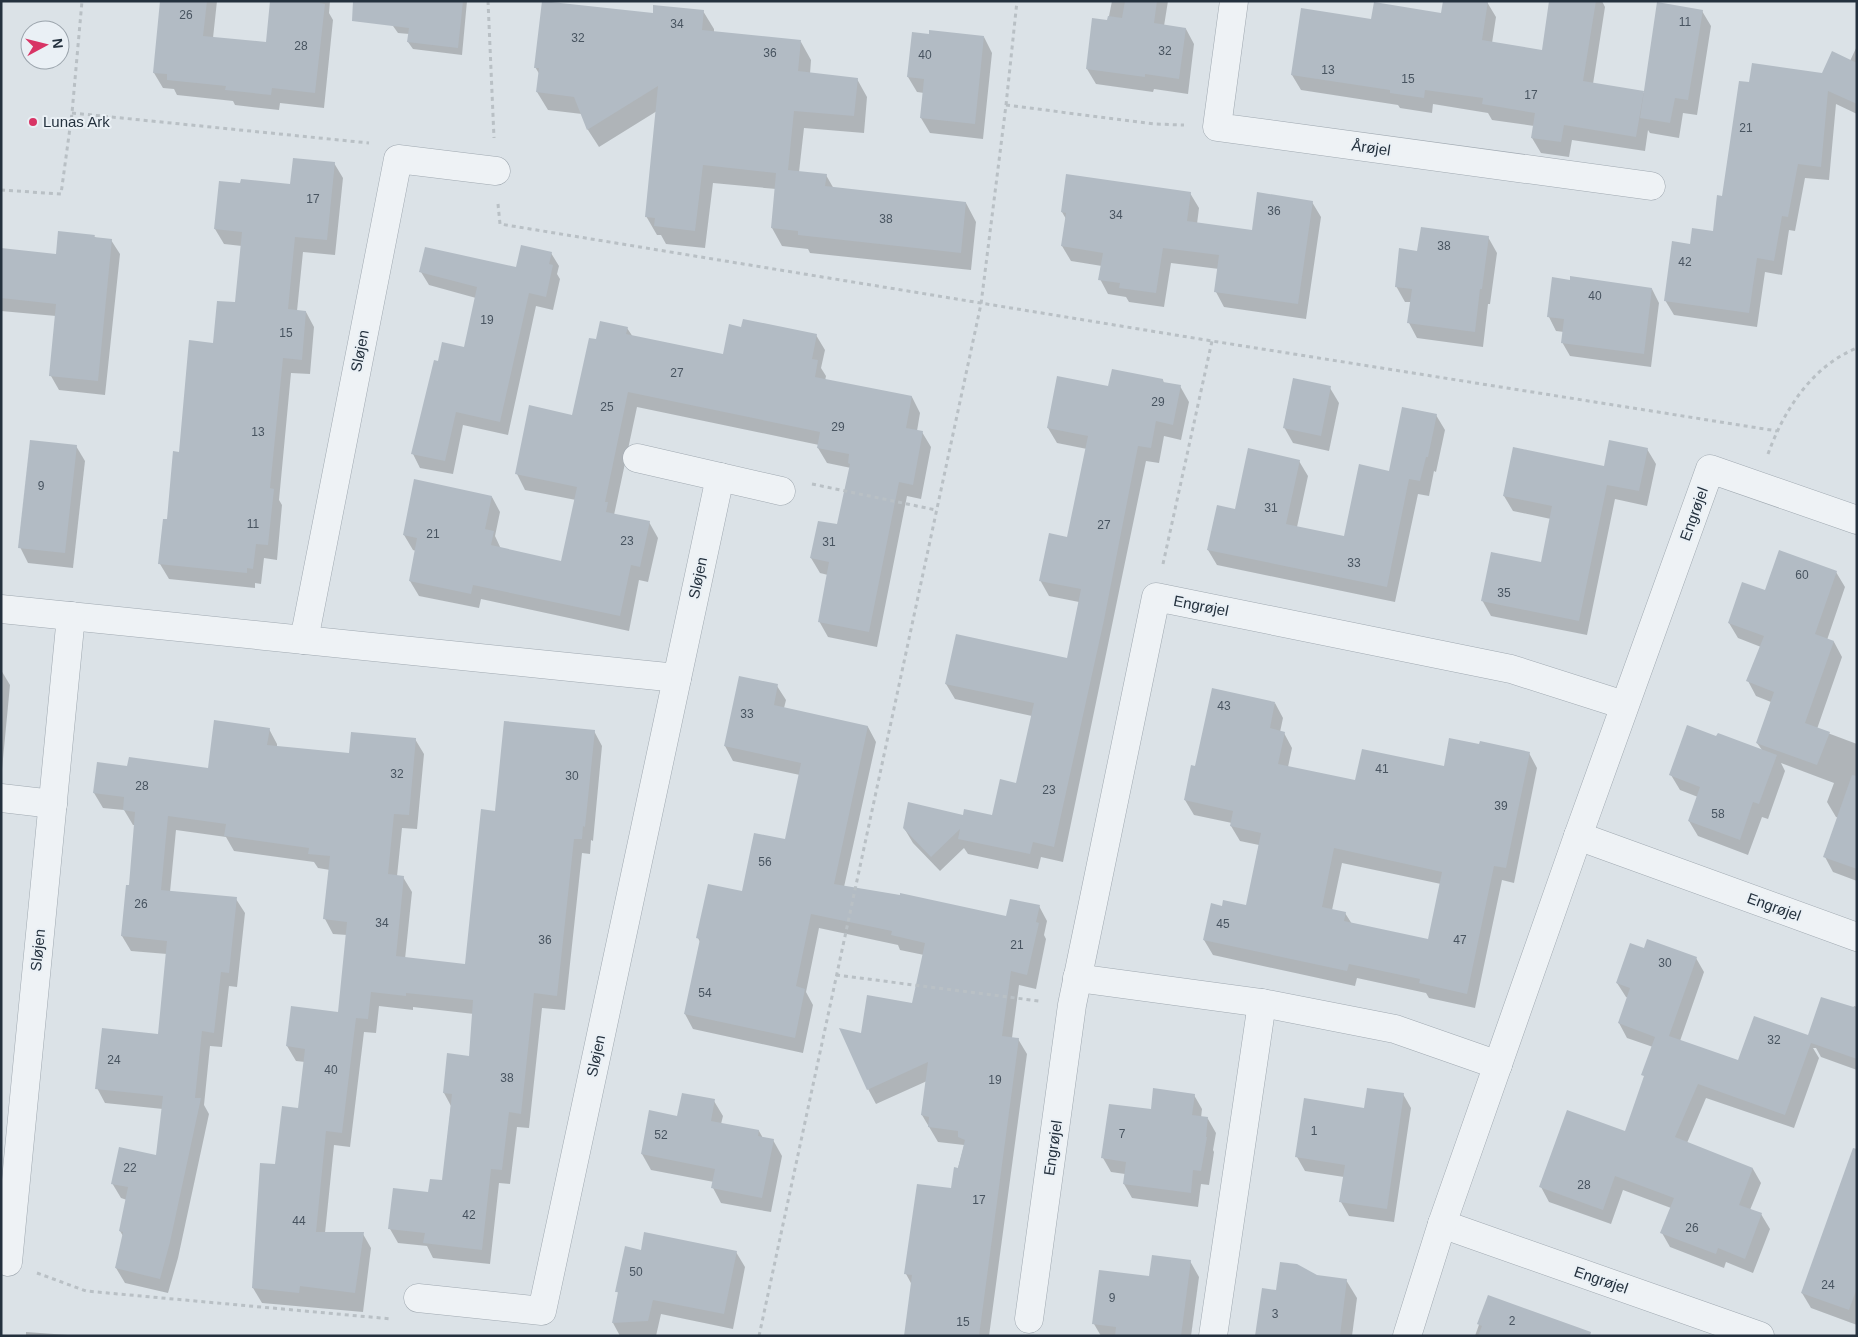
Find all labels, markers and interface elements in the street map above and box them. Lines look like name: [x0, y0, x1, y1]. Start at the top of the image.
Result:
house number: 26: [179, 8, 193, 22]
house number: 11: [1679, 15, 1692, 29]
house number: 34: [670, 17, 684, 31]
north arrow: [20, 20, 70, 70]
house number: 32: [571, 31, 585, 45]
text: N: [49, 37, 66, 49]
house number: 28: [294, 39, 308, 53]
house number: 32: [1158, 44, 1172, 58]
house number: 36: [763, 46, 777, 60]
house number: 40: [918, 48, 932, 62]
house number: 13: [1321, 63, 1335, 77]
house number: 15: [1401, 72, 1415, 86]
house number: 17: [1524, 88, 1538, 102]
place label: Lunas Ark: [43, 113, 110, 130]
marker: Lunas Ark: [27, 116, 39, 128]
house number: 21: [1739, 121, 1753, 135]
street label: Årøjel: [1350, 136, 1392, 159]
house number: 17: [306, 192, 320, 206]
house number: 36: [1267, 204, 1281, 218]
house number: 34: [1109, 208, 1123, 222]
house number: 38: [879, 212, 893, 226]
house number: 38: [1437, 239, 1451, 253]
house number: 42: [1678, 255, 1692, 269]
house number: 40: [1588, 289, 1602, 303]
house number: 19: [480, 313, 494, 327]
house number: 15: [279, 326, 293, 340]
street label: Sløjen: [347, 328, 372, 373]
house number: 27: [670, 366, 684, 380]
house number: 29: [1151, 395, 1165, 409]
house number: 25: [600, 400, 614, 414]
house number: 29: [831, 420, 845, 434]
house number: 13: [251, 425, 265, 439]
house number: 9: [38, 479, 45, 493]
street label: Engrøjel: [1676, 485, 1711, 543]
house number: 31: [1264, 501, 1278, 515]
house number: 11: [247, 517, 260, 531]
house number: 27: [1097, 518, 1111, 532]
house number: 21: [426, 527, 440, 541]
house number: 23: [620, 534, 634, 548]
house number: 31: [822, 535, 836, 549]
street label: Sløjen: [685, 555, 710, 600]
house number: 33: [1347, 556, 1361, 570]
house number: 60: [1795, 568, 1809, 582]
house number: 35: [1497, 586, 1511, 600]
street label: Engrøjel: [1172, 592, 1230, 619]
house number: 43: [1217, 699, 1231, 713]
house number: 33: [740, 707, 754, 721]
house number: 41: [1375, 762, 1389, 776]
house number: 32: [390, 767, 404, 781]
house number: 30: [565, 769, 579, 783]
house number: 28: [135, 779, 149, 793]
house number: 23: [1042, 783, 1056, 797]
house number: 39: [1494, 799, 1508, 813]
house number: 58: [1711, 807, 1725, 821]
house number: 56: [758, 855, 772, 869]
street label: Engrøjel: [1745, 889, 1803, 924]
house number: 26: [134, 897, 148, 911]
house number: 34: [375, 916, 389, 930]
house number: 45: [1216, 917, 1230, 931]
street label: Sløjen: [27, 928, 48, 972]
house number: 36: [538, 933, 552, 947]
house number: 47: [1453, 933, 1467, 947]
house number: 21: [1010, 938, 1024, 952]
house number: 30: [1658, 956, 1672, 970]
house number: 54: [698, 986, 712, 1000]
street label: Sløjen: [583, 1033, 608, 1078]
house number: 32: [1767, 1033, 1781, 1047]
house number: 24: [107, 1053, 121, 1067]
house number: 40: [324, 1063, 338, 1077]
house number: 38: [500, 1071, 514, 1085]
house number: 19: [988, 1073, 1002, 1087]
street label: Engrøjel: [1040, 1119, 1065, 1177]
house number: 1: [1311, 1124, 1318, 1138]
house number: 7: [1119, 1127, 1126, 1141]
house number: 52: [654, 1128, 668, 1142]
house number: 22: [123, 1161, 137, 1175]
house number: 28: [1577, 1178, 1591, 1192]
house number: 17: [972, 1193, 986, 1207]
house number: 42: [462, 1208, 476, 1222]
house number: 44: [292, 1214, 306, 1228]
house number: 26: [1685, 1221, 1699, 1235]
street label: Engrøjel: [1572, 1262, 1630, 1297]
house number: 50: [629, 1265, 643, 1279]
house number: 24: [1821, 1278, 1835, 1292]
house number: 9: [1109, 1291, 1116, 1305]
house number: 3: [1272, 1307, 1279, 1321]
house number: 2: [1509, 1314, 1516, 1328]
house number: 15: [956, 1315, 970, 1329]

